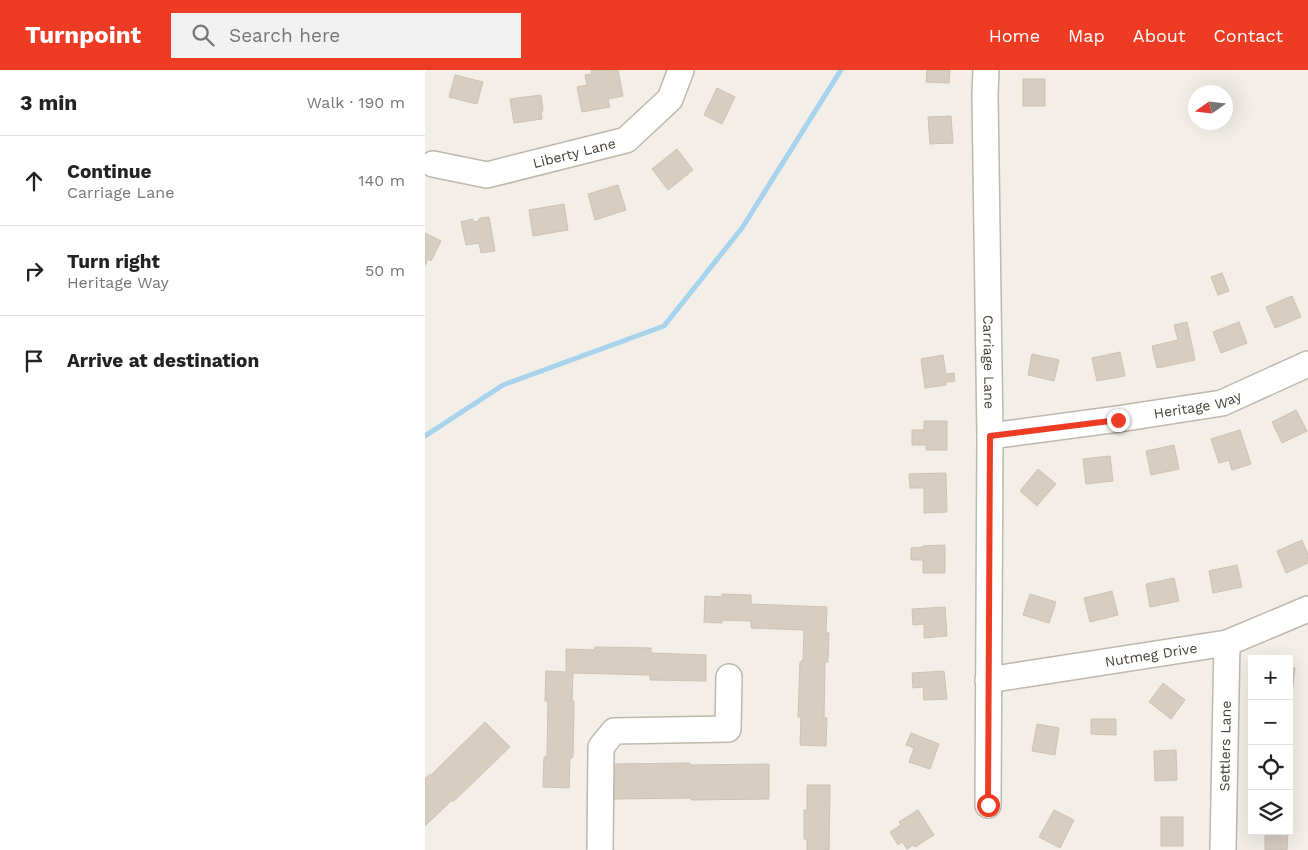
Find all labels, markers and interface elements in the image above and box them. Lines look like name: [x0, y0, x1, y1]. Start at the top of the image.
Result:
search box: [171, 13, 521, 58]
text: Turnpoint: [25, 21, 141, 49]
icon: search: [189, 21, 217, 49]
text: Search here: [229, 24, 340, 47]
text: Home: [989, 25, 1040, 46]
text: Map: [1068, 25, 1105, 46]
text: About: [1133, 25, 1185, 46]
text: Contact: [1213, 25, 1283, 46]
north arrow: [1188, 85, 1233, 130]
text: 3 min: [20, 90, 77, 115]
text: Walk · 190 m: [307, 93, 405, 112]
street label: Liberty Lane: [531, 135, 617, 171]
text: Continue: [67, 160, 151, 183]
icon: ahead: [20, 167, 48, 195]
text: 140 m: [358, 171, 405, 190]
text: Carriage Lane: [67, 183, 174, 202]
text: Turn right: [67, 250, 160, 273]
icon: right: [20, 257, 48, 285]
text: 50 m: [365, 261, 405, 280]
text: Heritage Way: [67, 273, 169, 292]
street label: Carriage Lane: [980, 315, 998, 409]
icon: arrive: [20, 347, 48, 375]
text: Arrive at destination: [67, 349, 259, 372]
street label: Heritage Way: [1153, 387, 1244, 421]
route end: [1107, 409, 1130, 432]
street label: Nutmeg Drive: [1104, 640, 1198, 670]
map controls: [1248, 655, 1293, 835]
button: +: [1248, 655, 1293, 700]
street label: Settlers Lane: [1216, 700, 1234, 792]
button: −: [1248, 700, 1293, 745]
button: locate: [1248, 745, 1293, 790]
button: layers: [1248, 790, 1293, 835]
route start: [977, 794, 1000, 817]

